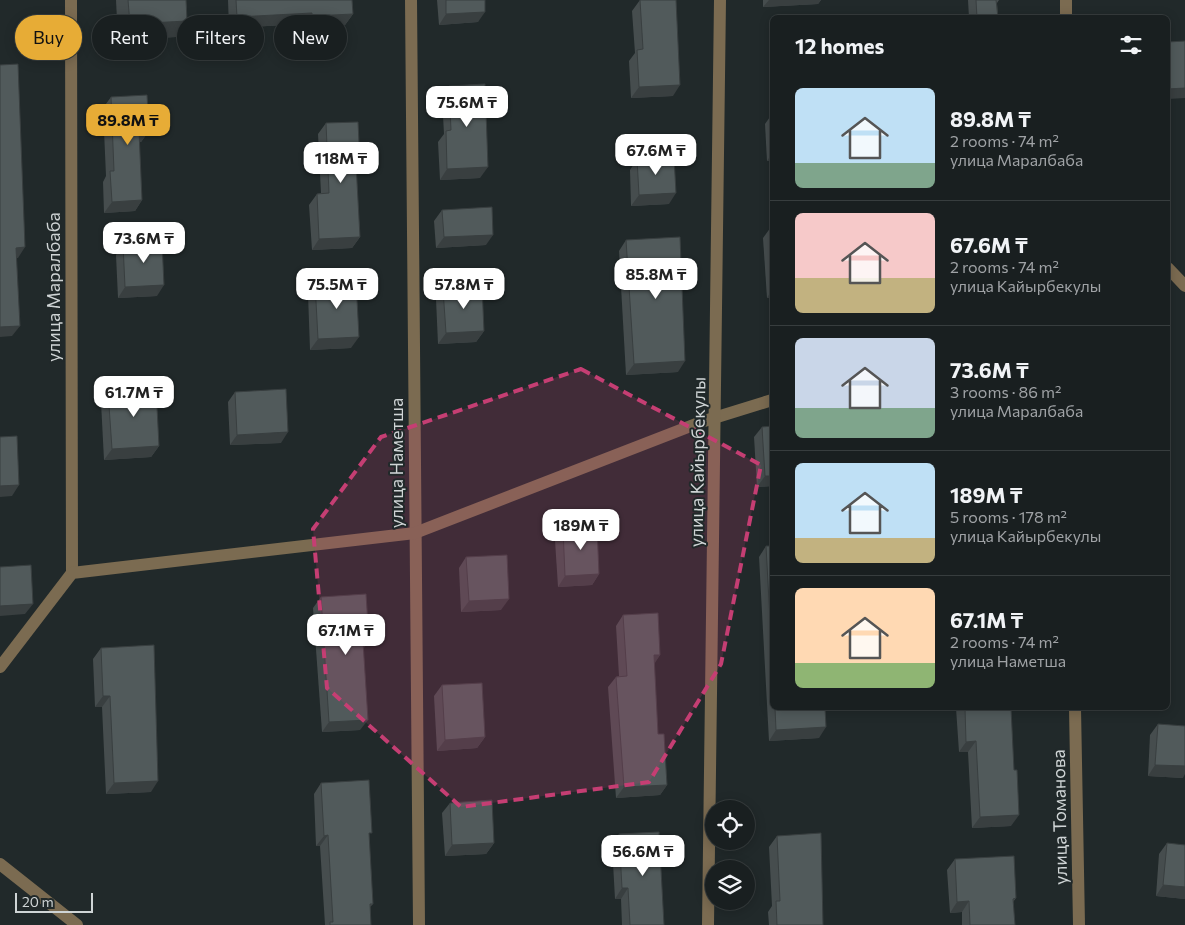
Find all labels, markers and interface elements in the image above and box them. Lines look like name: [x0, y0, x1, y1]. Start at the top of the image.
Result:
chip: Buy: [15, 15, 82, 60]
chip: Rent: [92, 15, 167, 60]
chip: Filters: [177, 15, 264, 60]
chip: New: [274, 15, 347, 60]
icon: filters: [1117, 31, 1145, 59]
text: 12 homes: [795, 33, 884, 58]
pin: 75.6M ₸: [421, 86, 513, 128]
text: 75.6M ₸: [437, 92, 497, 111]
pin: 89.8M ₸: [82, 104, 174, 146]
text: 89.8M ₸: [950, 106, 1031, 131]
icon: home: [835, 108, 895, 168]
text: 89.8M ₸: [97, 110, 159, 129]
text: 2 rooms · 74 m²: [950, 131, 1059, 150]
pin: 67.6M ₸: [610, 134, 702, 176]
text: 67.6M ₸: [626, 140, 686, 159]
pin: 118M ₸: [300, 142, 382, 184]
text: 118M ₸: [315, 148, 367, 167]
text: улица Маралбаба: [950, 150, 1083, 169]
street label: улица Маралбаба: [42, 212, 64, 362]
pin: 73.6M ₸: [98, 222, 190, 264]
text: 73.6M ₸: [114, 228, 174, 247]
text: 67.6M ₸: [950, 232, 1028, 257]
icon: home: [835, 233, 895, 293]
text: 2 rooms · 74 m²: [950, 257, 1059, 276]
pin: 85.8M ₸: [610, 258, 702, 300]
text: 85.8M ₸: [625, 264, 687, 283]
pin: 75.5M ₸: [291, 268, 383, 310]
pin: 57.8M ₸: [418, 268, 510, 310]
text: 75.5M ₸: [307, 274, 367, 293]
text: 57.8M ₸: [434, 274, 494, 293]
text: улица Кайырбекулы: [950, 276, 1101, 295]
text: 73.6M ₸: [950, 357, 1029, 382]
icon: home: [835, 358, 895, 418]
pin: 61.7M ₸: [88, 376, 180, 418]
street label: улица Кайырбекулы: [685, 377, 709, 547]
text: 61.7M ₸: [105, 382, 163, 401]
text: 3 rooms · 86 m²: [950, 382, 1061, 401]
street label: улица Наметша: [385, 398, 407, 528]
text: улица Маралбаба: [950, 401, 1083, 420]
text: 189M ₸: [950, 482, 1023, 507]
icon: home: [835, 483, 895, 543]
text: 5 rooms · 178 m²: [950, 507, 1067, 526]
pin: 189M ₸: [540, 508, 622, 551]
text: 189M ₸: [553, 515, 609, 534]
text: улица Кайырбекулы: [950, 526, 1101, 545]
text: 67.1M ₸: [950, 607, 1023, 632]
icon: home: [835, 608, 895, 668]
pin: 67.1M ₸: [300, 614, 392, 656]
text: 67.1M ₸: [318, 620, 374, 639]
text: 2 rooms · 74 m²: [950, 632, 1059, 651]
text: улица Наметша: [950, 651, 1066, 670]
street label: улица Томанова: [1047, 749, 1071, 885]
map controls: [705, 800, 755, 910]
button: locate: [705, 800, 755, 850]
pin: 56.6M ₸: [597, 834, 689, 877]
text: 56.6M ₸: [612, 841, 674, 860]
button: layers: [705, 860, 755, 910]
scale bar: [15, 890, 92, 913]
text: 20 m: [22, 893, 54, 910]

